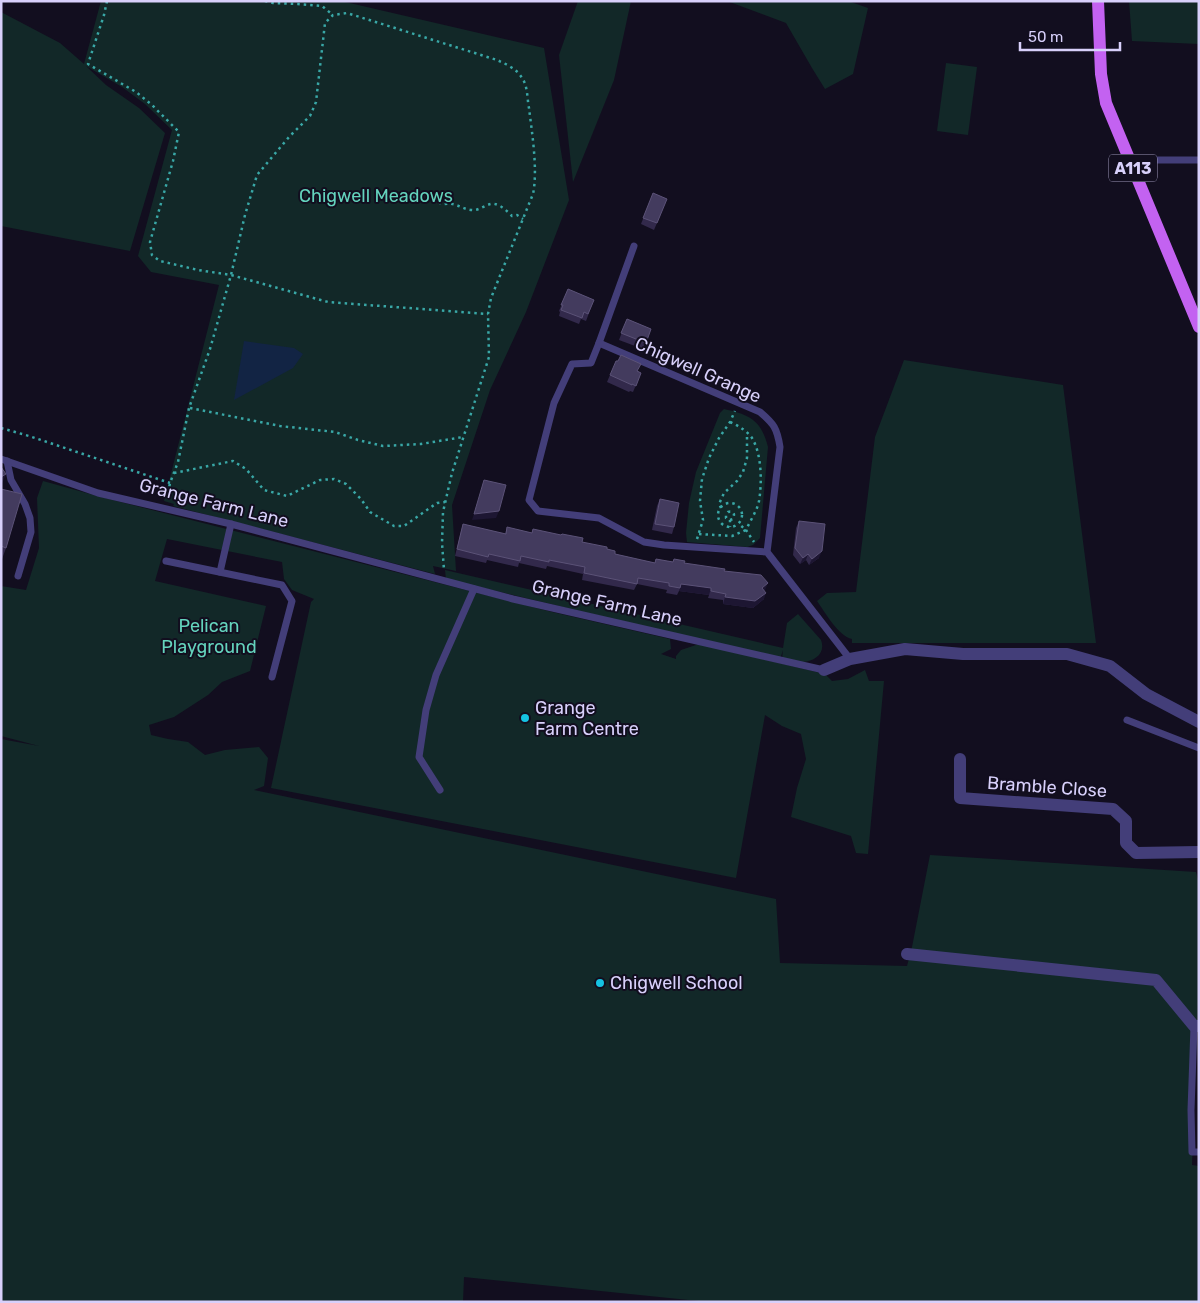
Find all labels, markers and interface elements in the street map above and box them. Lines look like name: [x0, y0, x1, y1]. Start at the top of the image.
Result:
scale bar: [1020, 20, 1120, 52]
text: 50 m: [1028, 28, 1063, 46]
road number: A113: [1109, 154, 1157, 182]
park label: Chigwell Meadows: [299, 185, 453, 207]
street label: Chigwell Grange: [631, 332, 765, 408]
street label: Grange Farm Lane: [137, 474, 291, 532]
street label: Grange Farm Lane: [530, 575, 684, 631]
park label: Pelican Playground: [161, 615, 257, 658]
place label: Grange Farm Centre: [535, 697, 639, 740]
marker: Grange Farm Centre: [519, 712, 531, 724]
street label: Bramble Close: [986, 772, 1108, 802]
place label: Chigwell School: [610, 972, 743, 994]
marker: Chigwell School: [594, 977, 606, 989]

